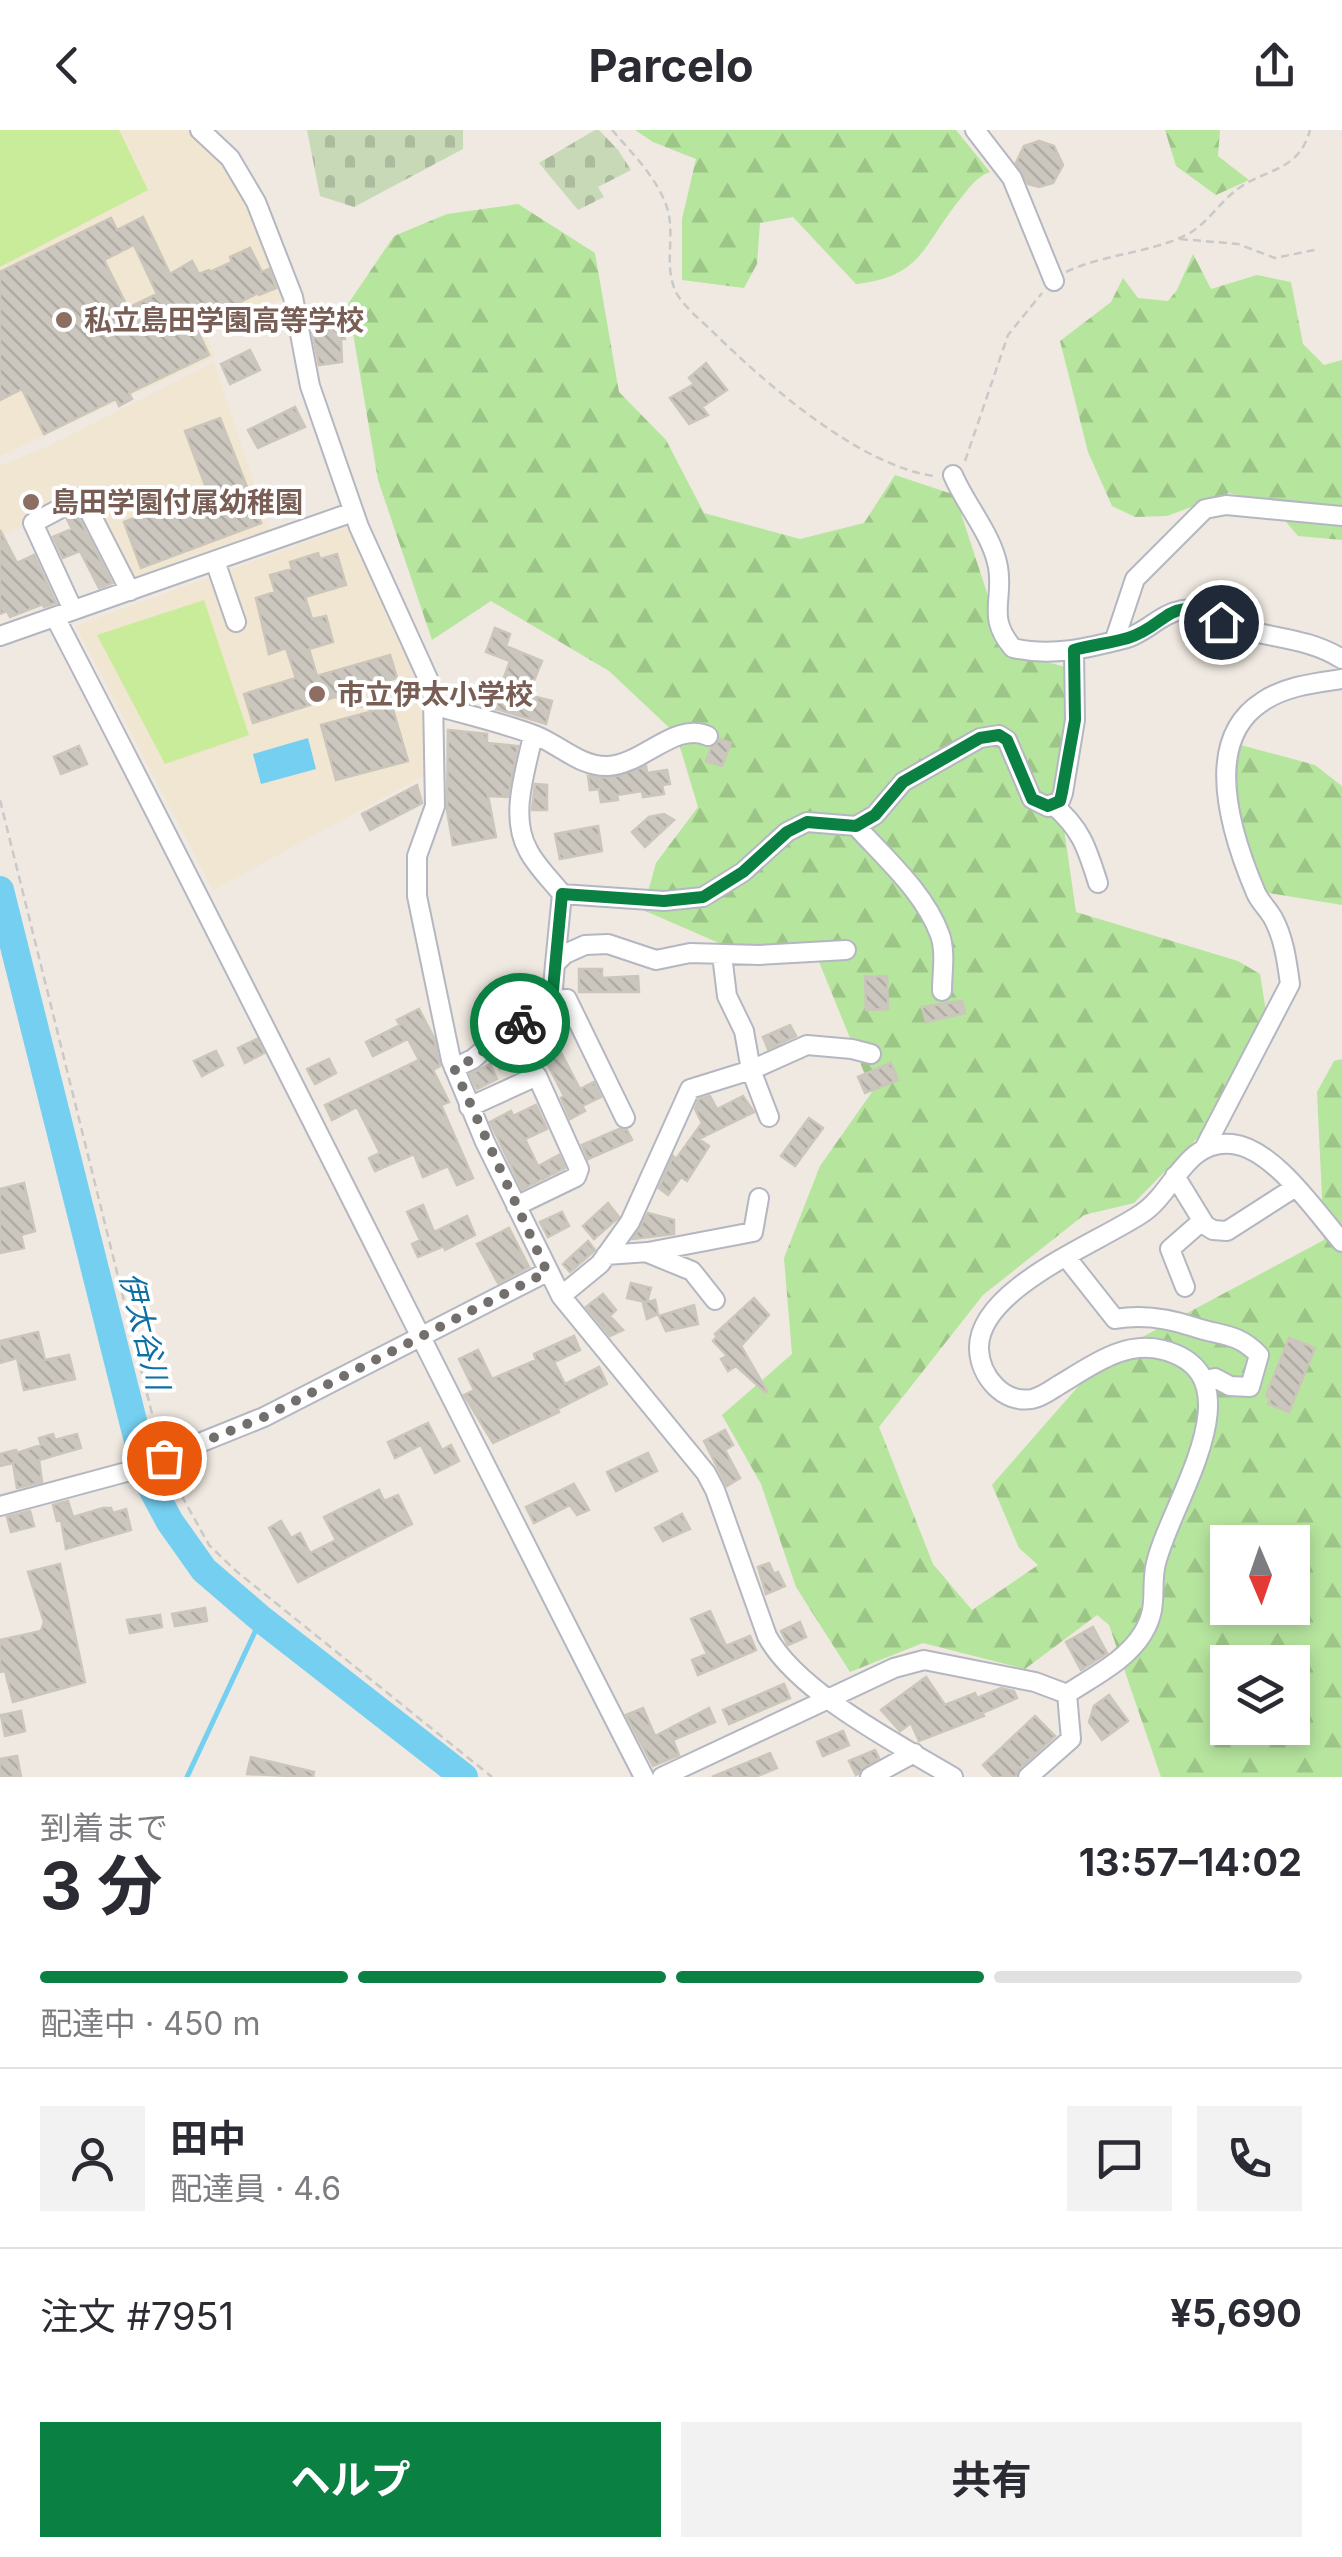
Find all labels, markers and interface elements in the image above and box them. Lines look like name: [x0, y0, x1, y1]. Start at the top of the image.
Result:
icon: back: [40, 38, 95, 93]
text: Parcelo: [588, 38, 754, 93]
icon: share: [1247, 38, 1302, 93]
place label: 私立島田学園高等学校: [84, 303, 364, 337]
marker: 私立島田学園高等学校: [53, 309, 75, 331]
place label: 島田学園付属幼稚園: [51, 485, 303, 519]
marker: 島田学園付属幼稚園: [20, 491, 42, 513]
pin: [1179, 580, 1264, 665]
icon: home: [1194, 595, 1249, 650]
place label: 市立伊太小学校: [337, 677, 533, 711]
marker: 市立伊太小学校: [306, 683, 328, 705]
courier: [470, 973, 570, 1073]
icon: bike: [493, 996, 548, 1051]
water label: 伊太谷川: [113, 1268, 178, 1396]
pin: [122, 1416, 207, 1501]
icon: bag: [137, 1431, 192, 1486]
north arrow: [1210, 1525, 1310, 1625]
map controls: [1210, 1525, 1310, 1745]
button: layers: [1210, 1645, 1310, 1745]
text: 到着まで: [40, 1808, 168, 1847]
text: 13:57–14:02: [1079, 1839, 1302, 1885]
text: 3 分: [40, 1846, 162, 1925]
text: 配達中 · 450 m: [40, 2004, 261, 2043]
button: person: [40, 2106, 145, 2211]
button: chat: [1067, 2106, 1172, 2211]
button: phone: [1197, 2106, 1302, 2211]
text: 田中: [170, 2115, 246, 2161]
text: 配達員 · 4.6: [170, 2169, 341, 2208]
text: ¥5,690: [1170, 2290, 1302, 2336]
text: 注文 #7951: [40, 2293, 234, 2339]
button: ヘルプ: [40, 2422, 661, 2537]
button: 共有: [681, 2422, 1302, 2537]

